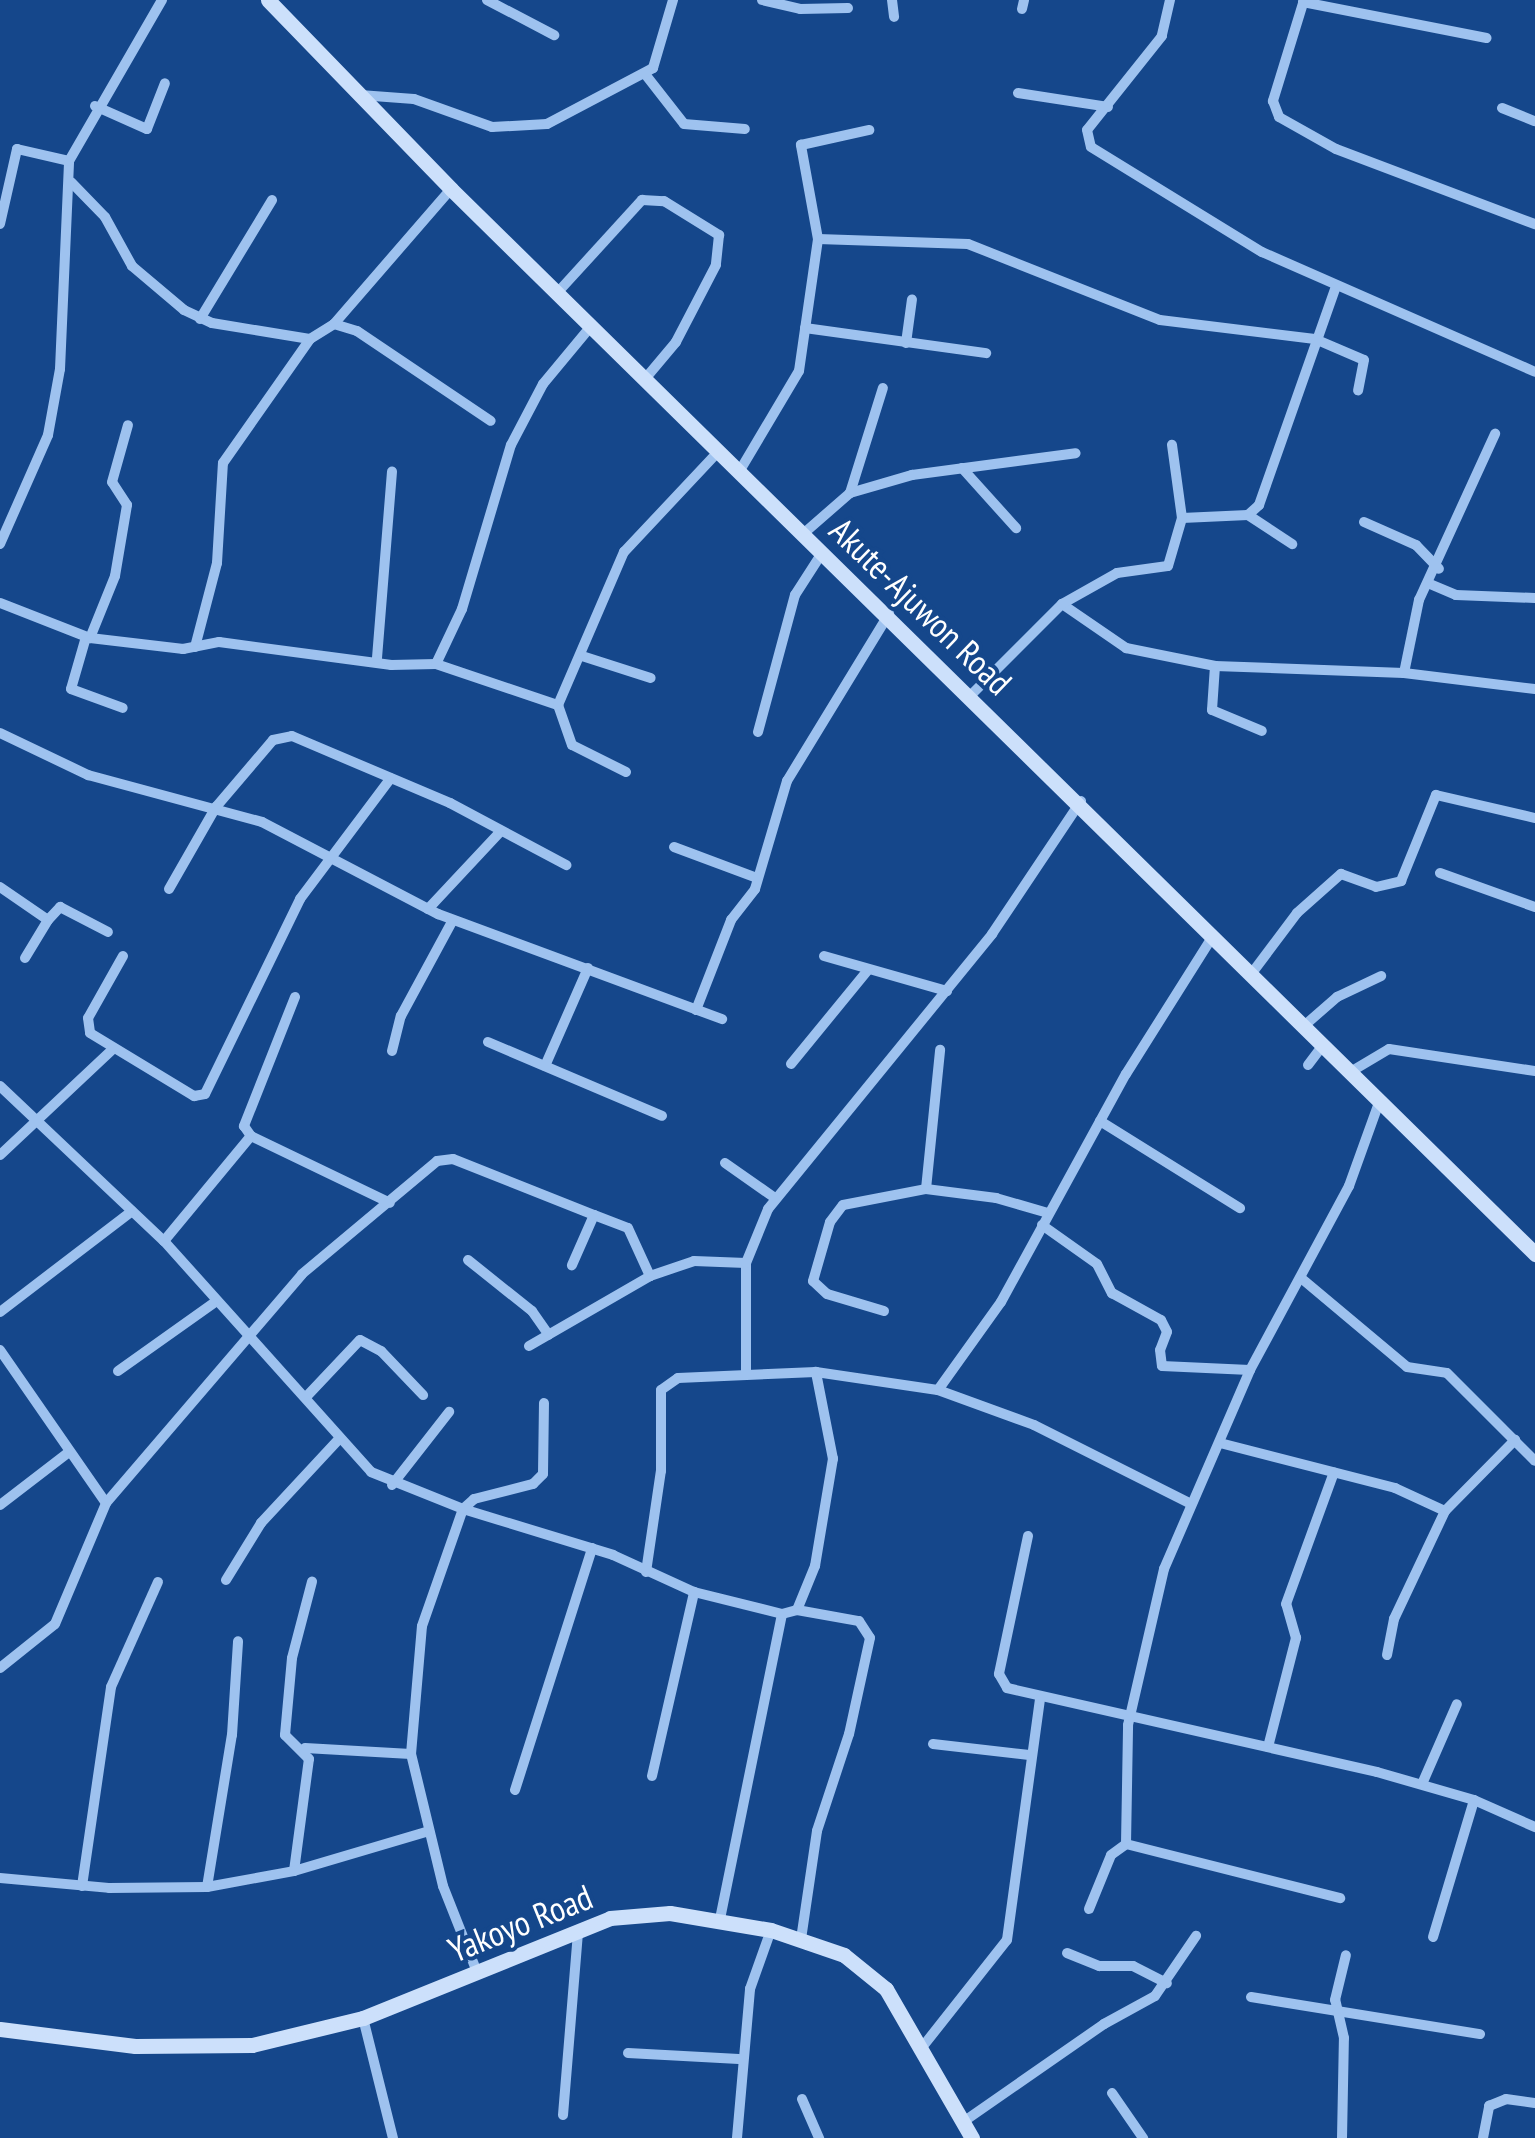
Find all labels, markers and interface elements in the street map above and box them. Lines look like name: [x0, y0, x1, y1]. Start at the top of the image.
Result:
street label: Akute-Ajuwon Road: [821, 509, 1021, 703]
street label: Yakoyo Road: [442, 1875, 598, 1971]

